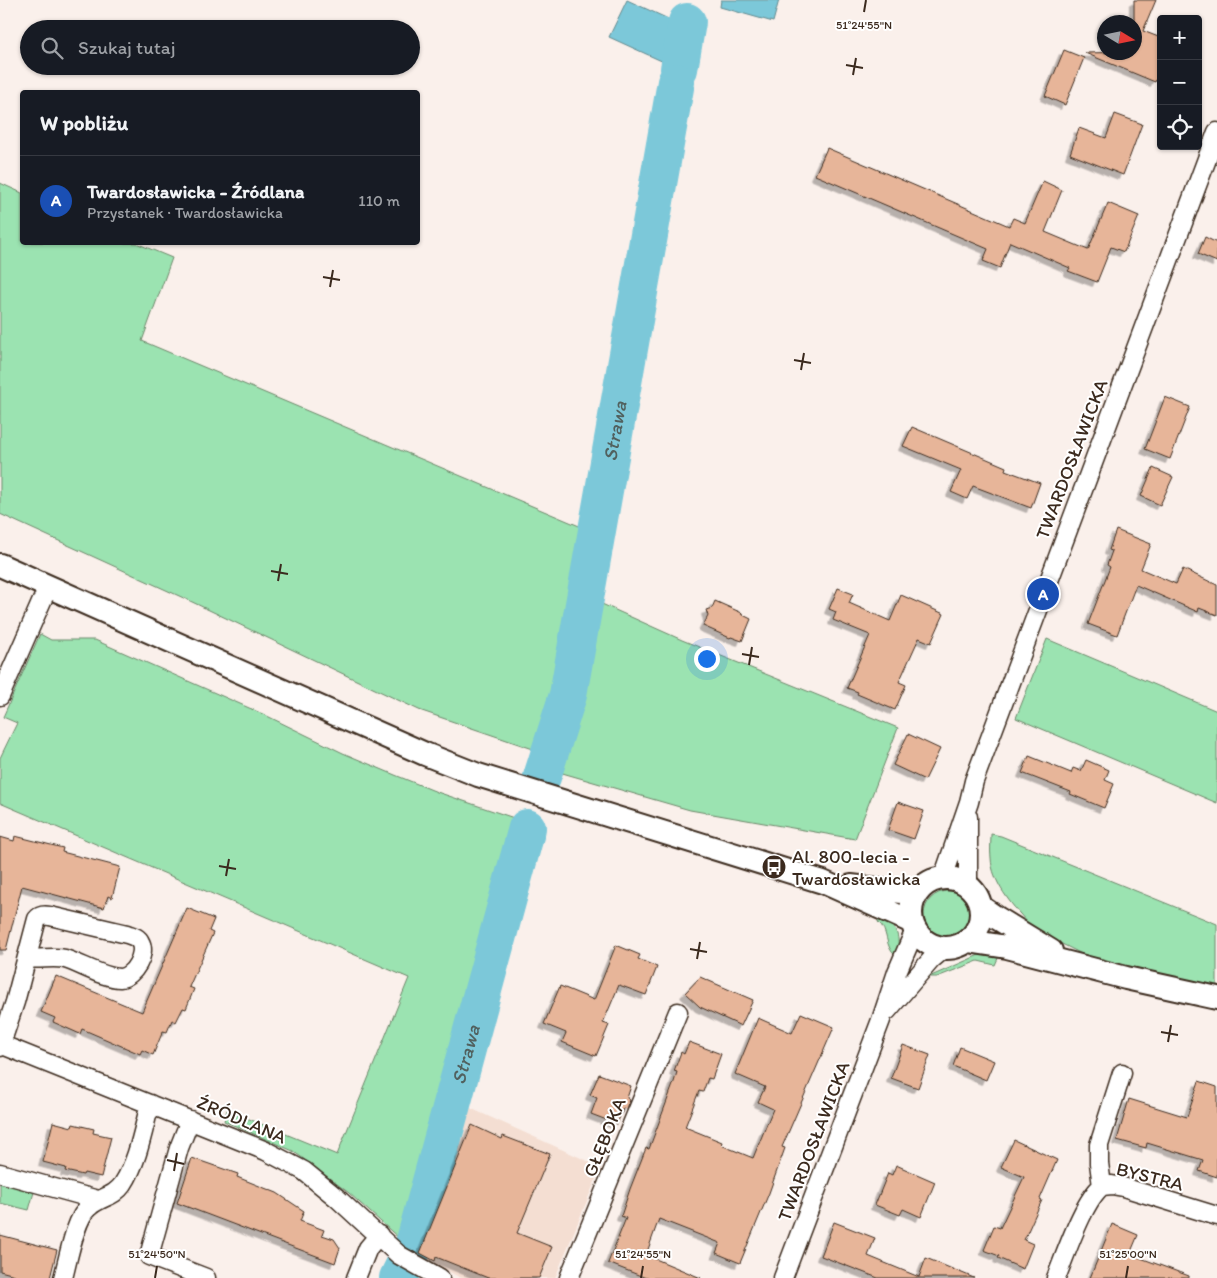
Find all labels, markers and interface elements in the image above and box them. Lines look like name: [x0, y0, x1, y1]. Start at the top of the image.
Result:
north arrow: [1097, 15, 1142, 60]
map controls: [1157, 15, 1202, 150]
button: +: [1157, 15, 1202, 60]
text: 51°24'55"N: [836, 18, 892, 32]
search box: [20, 20, 420, 75]
icon: search: [38, 34, 66, 62]
text: Szukaj tutaj: [78, 36, 175, 59]
button: −: [1157, 60, 1202, 105]
button: locate: [1157, 105, 1202, 150]
text: W pobliżu: [40, 110, 128, 135]
text: Twardosławicka - Źródlana: [87, 180, 304, 203]
text: A: [51, 191, 61, 210]
text: 110 m: [358, 191, 400, 210]
text: Przystanek · Twardosławicka: [87, 203, 283, 222]
street label: TWARDOSŁAWICKA: [1030, 376, 1113, 542]
water label: Strawa: [597, 398, 632, 463]
pin: A: [1027, 575, 1059, 613]
your location: [694, 646, 720, 672]
place label: Al. 800-lecia - Twardosławicka: [792, 845, 920, 890]
bus stop icon: Al. 800-lecia - Twardosławicka: [761, 854, 787, 880]
water label: Strawa: [446, 1021, 485, 1087]
street label: TWARDOSŁAWICKA: [772, 1058, 855, 1224]
street label: ŹRÓDLANA: [194, 1090, 290, 1149]
street label: GŁĘBOKA: [578, 1094, 631, 1180]
street label: BYSTRA: [1114, 1157, 1186, 1196]
text: 51°24'50"N: [128, 1247, 186, 1261]
text: 51°24'55"N: [615, 1247, 671, 1261]
text: 51°25'00"N: [1099, 1247, 1157, 1261]

